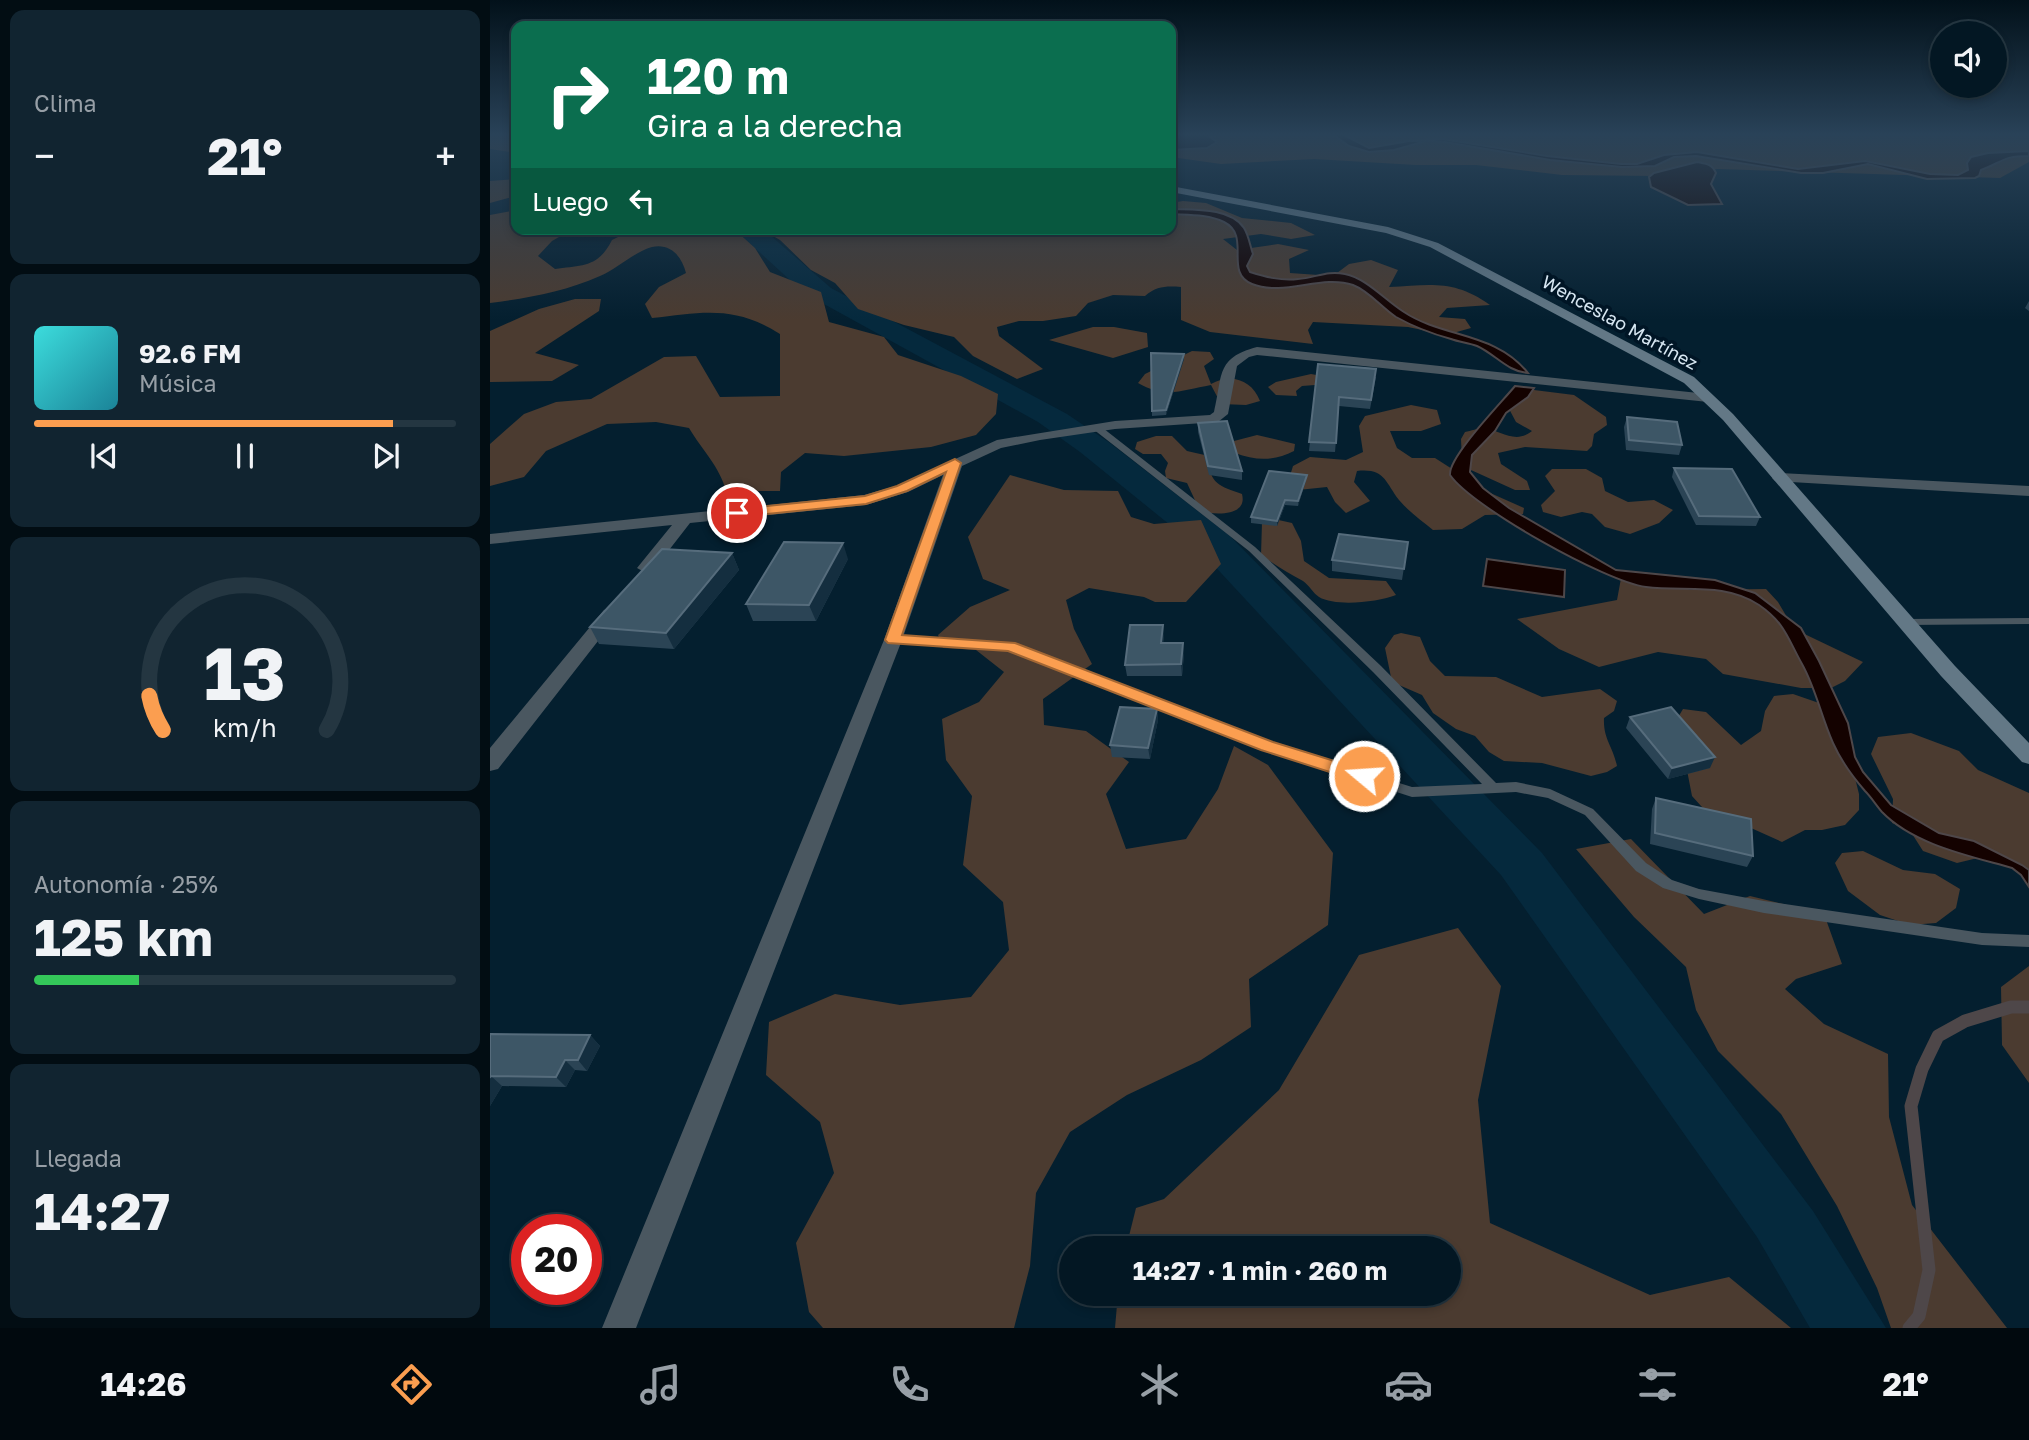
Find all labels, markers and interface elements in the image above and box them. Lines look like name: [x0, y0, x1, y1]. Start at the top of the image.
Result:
map controls: [1930, 21, 2007, 98]
button: sound: [1930, 21, 2007, 98]
text: 120 m: [647, 46, 789, 105]
icon: right: [532, 49, 623, 140]
text: Clima: [34, 89, 97, 117]
text: Gira a la derecha: [647, 106, 903, 144]
text: 21°: [207, 124, 283, 186]
text: −: [34, 133, 55, 178]
text: +: [435, 133, 456, 178]
icon: left: [623, 182, 661, 220]
text: Luego: [532, 186, 609, 217]
street label: Wenceslao Martínez: [1538, 270, 1702, 374]
text: 92.6 FM: [139, 338, 241, 369]
text: Música: [139, 369, 217, 397]
icon: previous: [85, 437, 123, 475]
icon: pause: [226, 437, 264, 475]
icon: next: [367, 437, 405, 475]
pin: [707, 483, 767, 543]
icon: arrive: [718, 494, 756, 532]
text: 13: [204, 629, 286, 716]
text: km/h: [213, 712, 277, 743]
position arrow: [1327, 739, 1401, 813]
text: Autonomía · 25%: [34, 870, 218, 898]
text: 125 km: [34, 905, 213, 967]
text: Llegada: [34, 1144, 122, 1172]
text: 14:27: [34, 1179, 170, 1241]
speed limit sign: 20: [511, 1214, 602, 1305]
text: 14:27 · 1 min · 260 m: [1133, 1255, 1387, 1286]
icon: directions: [387, 1360, 436, 1409]
icon: music: [636, 1360, 685, 1409]
icon: phone: [885, 1360, 934, 1409]
icon: climate: [1135, 1360, 1184, 1409]
icon: car: [1384, 1360, 1433, 1409]
icon: filters: [1633, 1360, 1682, 1409]
text: 14:26: [100, 1365, 187, 1403]
text: 21°: [1882, 1365, 1929, 1403]

